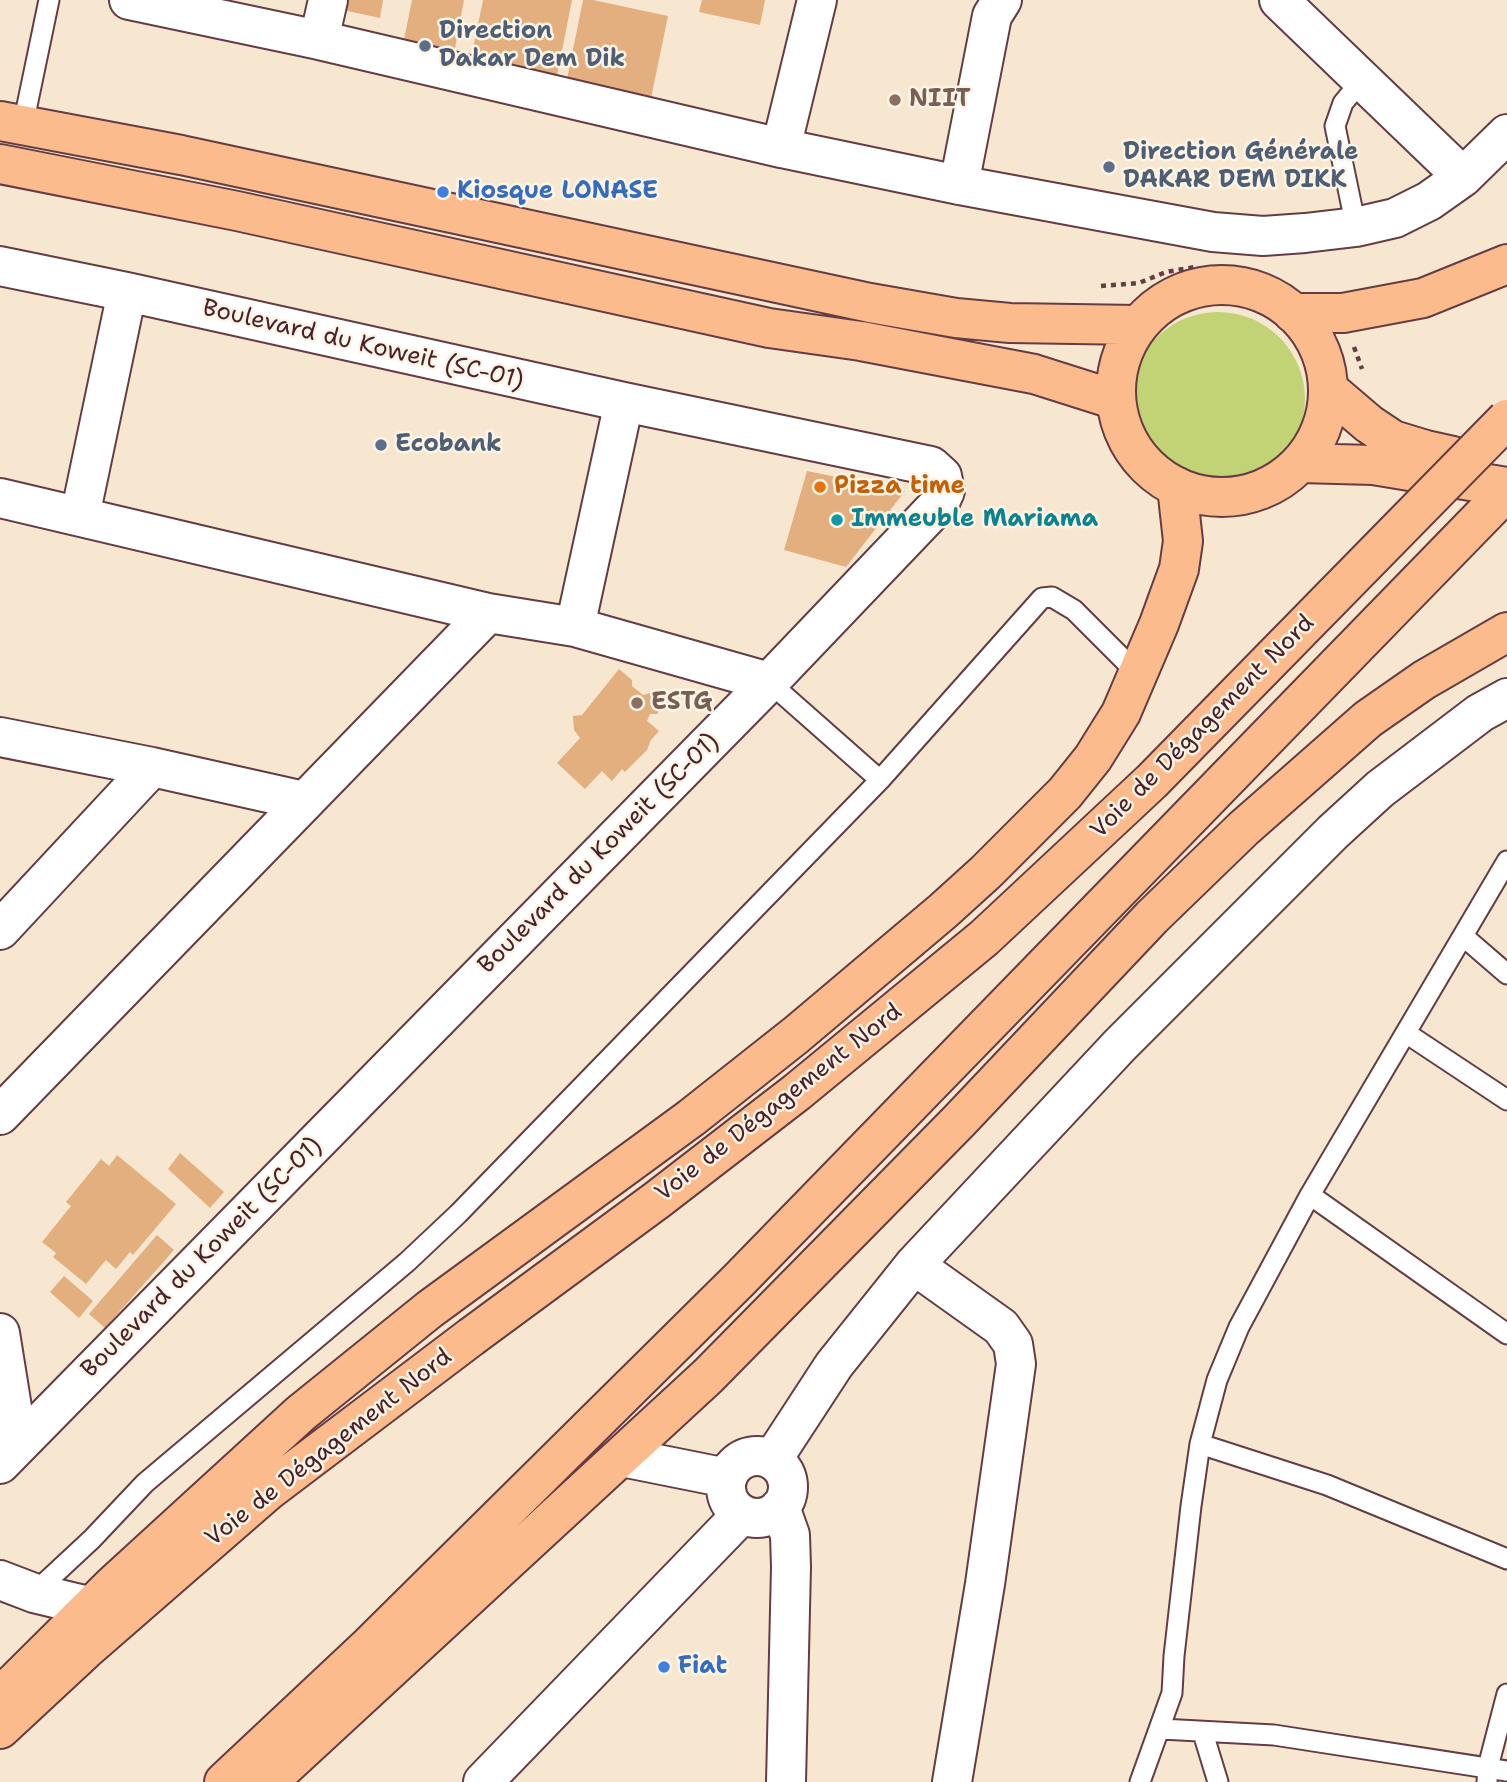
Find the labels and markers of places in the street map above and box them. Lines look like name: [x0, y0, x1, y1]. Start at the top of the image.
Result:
place label: Direction Dakar Dem Dik: [439, 18, 625, 74]
marker: Direction Dakar Dem Dik: [417, 38, 433, 54]
place label: NIIT: [909, 86, 971, 114]
marker: NIIT: [887, 92, 903, 108]
place label: Direction Générale DAKAR DEM DIKK: [1123, 139, 1358, 195]
marker: Direction Générale DAKAR DEM DIKK: [1101, 159, 1117, 175]
place label: Kiosque LONASE: [457, 178, 658, 206]
marker: Kiosque LONASE: [435, 184, 451, 200]
place label: Ecobank: [395, 431, 502, 459]
marker: Ecobank: [373, 437, 389, 453]
place label: Pizza time: [834, 473, 965, 501]
marker: Pizza time: [812, 479, 828, 495]
place label: Immeuble Mariama: [851, 506, 1098, 534]
marker: Immeuble Mariama: [829, 512, 845, 528]
place label: ESTG: [651, 689, 713, 717]
marker: ESTG: [629, 695, 645, 711]
place label: Fiat: [678, 1653, 727, 1681]
marker: Fiat: [656, 1659, 672, 1675]

